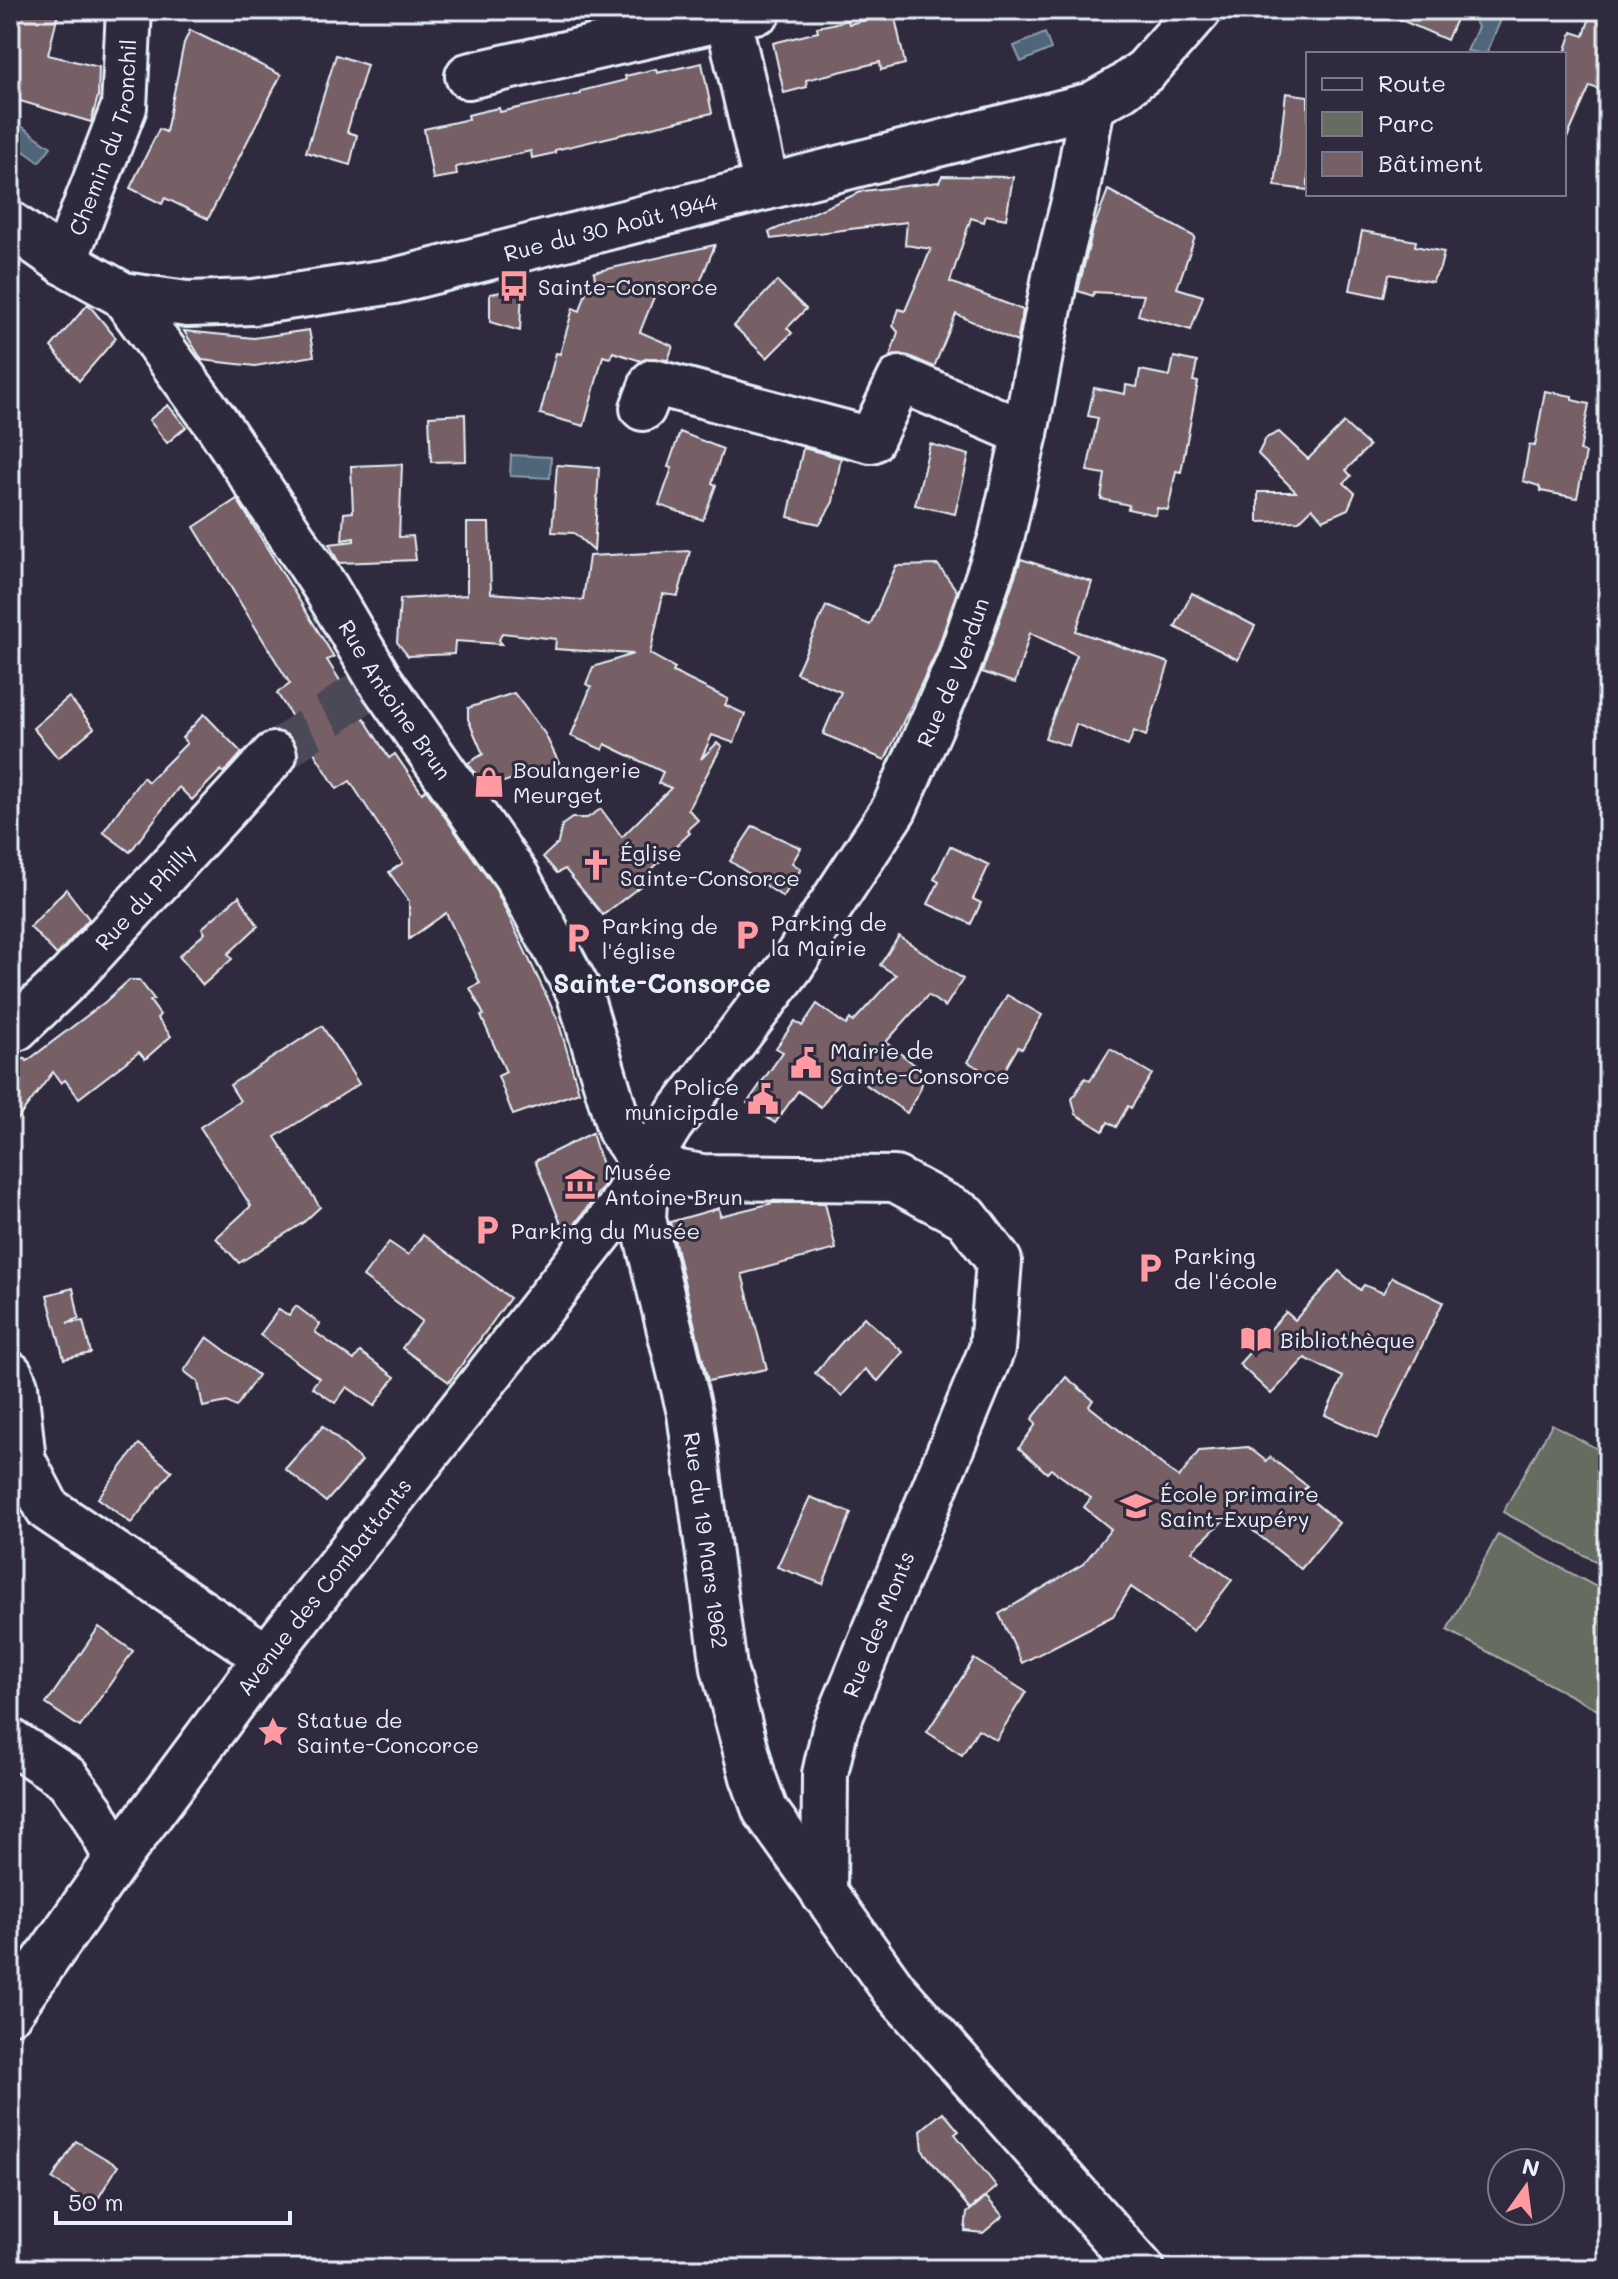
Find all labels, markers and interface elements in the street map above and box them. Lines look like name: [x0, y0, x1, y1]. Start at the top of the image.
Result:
street label: Chemin du Tronchil: [61, 38, 142, 240]
legend: [1306, 52, 1566, 196]
text: Route: [1378, 67, 1446, 98]
text: Parc: [1378, 107, 1434, 138]
text: Bâtiment: [1378, 147, 1484, 178]
street label: Rue du 30 Août 1944: [501, 186, 720, 267]
bus stop icon: Sainte-Consorce: [497, 269, 531, 303]
place label: Sainte-Consorce: [538, 272, 718, 301]
street label: Rue de Verdun: [909, 594, 995, 751]
street label: Rue Antoine Brun: [333, 614, 459, 785]
place label: Boulangerie Meurget: [513, 755, 641, 809]
shop icon: Boulangerie Meurget: [472, 765, 506, 799]
street label: Rue du Philly: [88, 837, 201, 956]
place label: Église Sainte-Consorce: [620, 838, 800, 892]
church icon: Église Sainte-Consorce: [579, 848, 613, 882]
place label: Parking de la Mairie: [771, 908, 887, 962]
place label: Parking de l'église: [602, 911, 718, 965]
parking icon: Parking de la Mairie: [730, 918, 764, 952]
parking icon: Parking de l'église: [561, 921, 595, 955]
district label: Sainte-Consorce: [553, 966, 771, 1000]
place label: Mairie de Sainte-Consorce: [830, 1036, 1010, 1090]
public building icon: Mairie de Sainte-Consorce: [789, 1046, 823, 1080]
place label: Police municipale: [624, 1072, 739, 1126]
public building icon: Police municipale: [746, 1082, 780, 1116]
place label: Musée Antoine Brun: [604, 1157, 743, 1211]
museum icon: Musée Antoine Brun: [563, 1167, 597, 1201]
parking icon: Parking du Musée: [470, 1213, 504, 1247]
place label: Parking du Musée: [511, 1216, 700, 1245]
place label: Parking de l'école: [1174, 1241, 1278, 1295]
parking icon: Parking de l'école: [1133, 1251, 1167, 1285]
library icon: Bibliothèque: [1239, 1322, 1273, 1356]
place label: Bibliothèque: [1280, 1325, 1415, 1354]
street label: Rue du 19 Mars 1962: [678, 1430, 736, 1650]
street label: Avenue des Combattants: [229, 1471, 417, 1701]
place label: École primaire Saint-Exupéry: [1160, 1479, 1319, 1533]
school or university icon: École primaire Saint-Exupéry: [1119, 1489, 1153, 1523]
street label: Rue des Monts: [835, 1547, 921, 1701]
place label: Statue de Sainte-Concorce: [297, 1705, 479, 1759]
place icon: Statue de Sainte-Concorce: [256, 1715, 290, 1749]
north arrow: [1486, 2147, 1566, 2227]
text: N: [1519, 2151, 1543, 2183]
scale bar: [56, 2175, 290, 2225]
text: 50 m: [68, 2186, 124, 2217]

